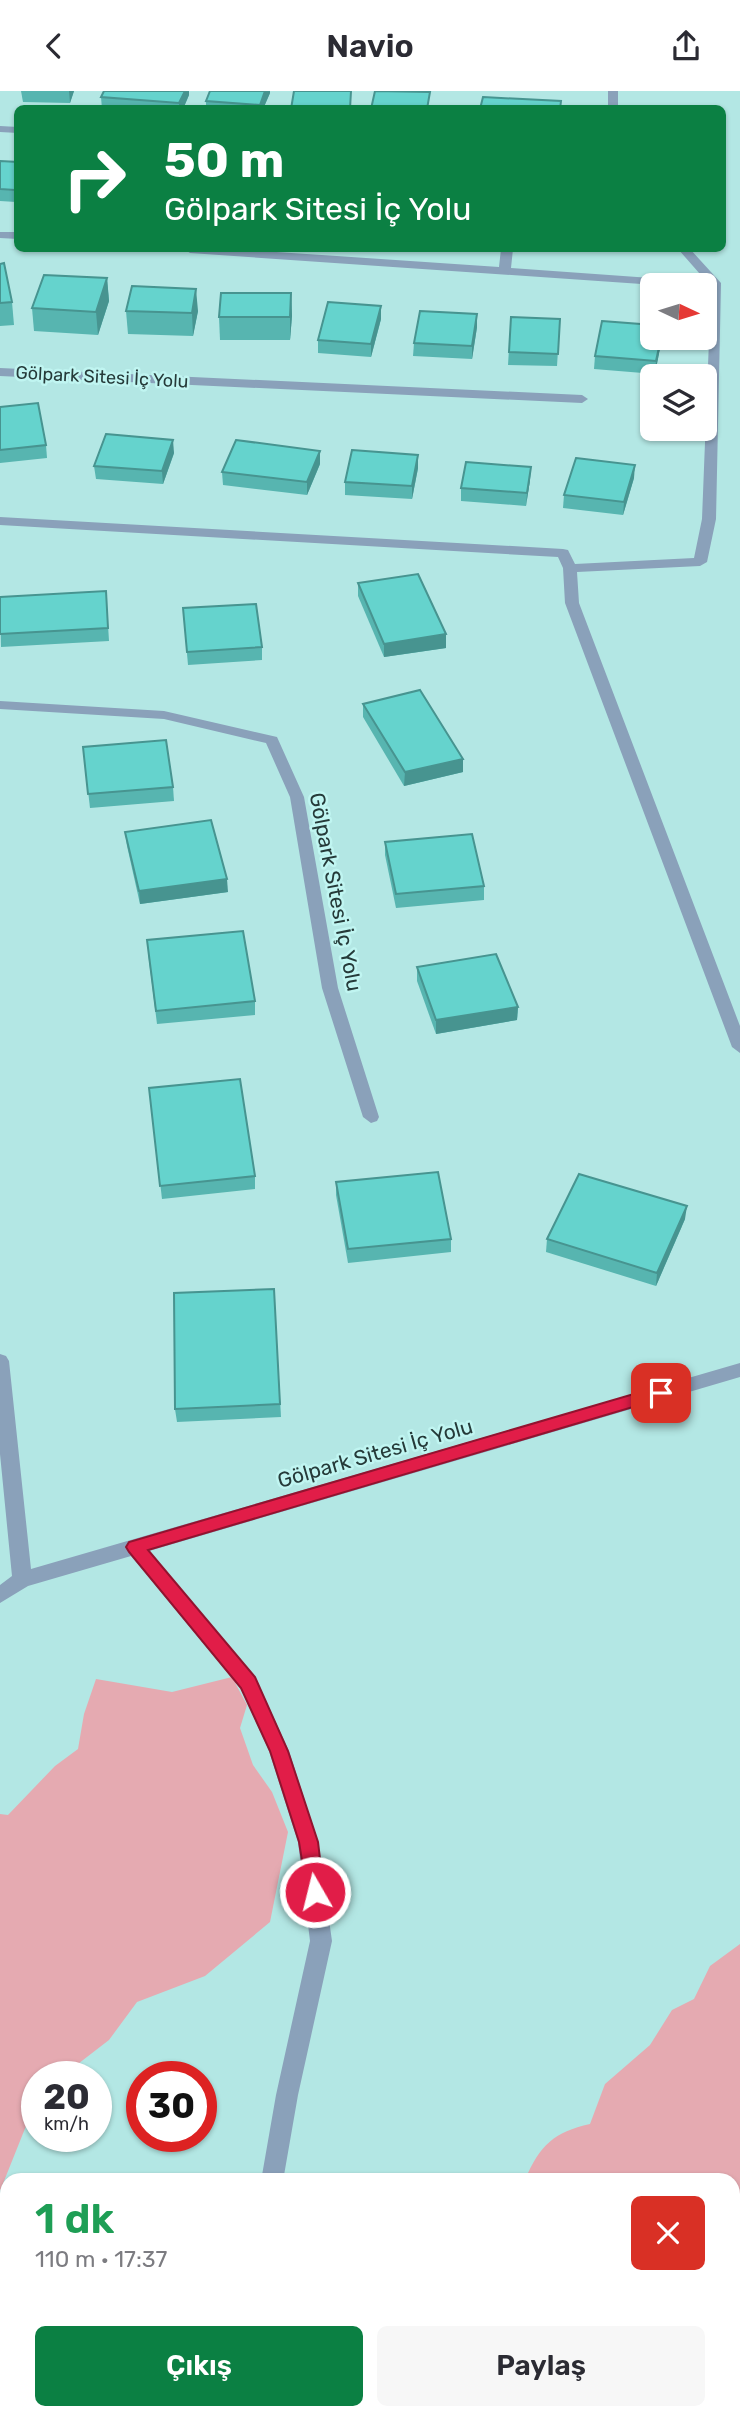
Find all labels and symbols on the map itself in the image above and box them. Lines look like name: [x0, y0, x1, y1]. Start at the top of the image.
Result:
north arrow: [640, 273, 718, 350]
street label: Gölpark Sitesi İç Yolu: [15, 361, 189, 393]
street label: Gölpark Sitesi İç Yolu: [304, 791, 368, 993]
pin: [631, 1363, 691, 1423]
street label: Gölpark Sitesi İç Yolu: [275, 1413, 475, 1493]
position arrow: [278, 1855, 352, 1929]
speed limit sign: 30: [126, 2061, 217, 2152]

